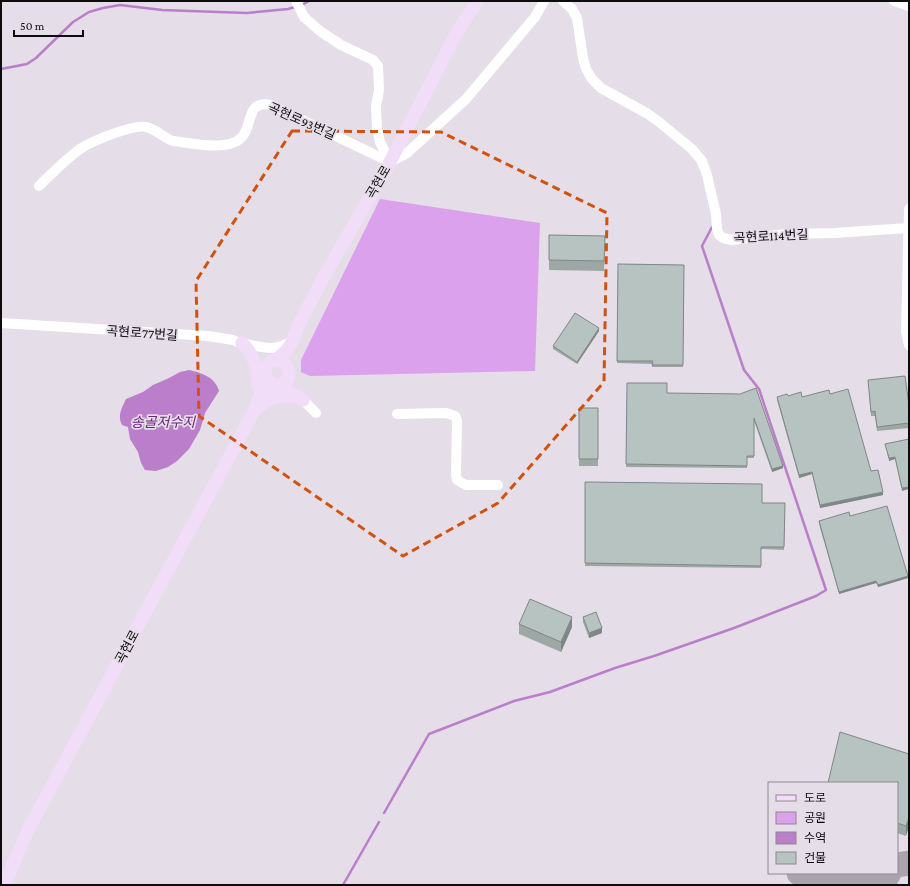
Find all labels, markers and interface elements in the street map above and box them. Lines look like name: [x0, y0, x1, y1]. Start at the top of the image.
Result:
scale bar: [14, 12, 83, 38]
text: 50 m: [20, 19, 45, 33]
street label: 곡현로93번길: [266, 99, 338, 143]
street label: 곡현로: [363, 163, 393, 201]
street label: 곡현로114번길: [733, 227, 809, 245]
street label: 곡현로77번길: [106, 323, 178, 343]
water label: 송골저수지: [131, 414, 196, 430]
street label: 곡현로: [112, 628, 142, 666]
legend: [768, 782, 898, 874]
text: 도로: [804, 791, 826, 805]
text: 공원: [804, 811, 826, 825]
text: 수역: [804, 831, 826, 845]
text: 건물: [804, 851, 826, 865]

